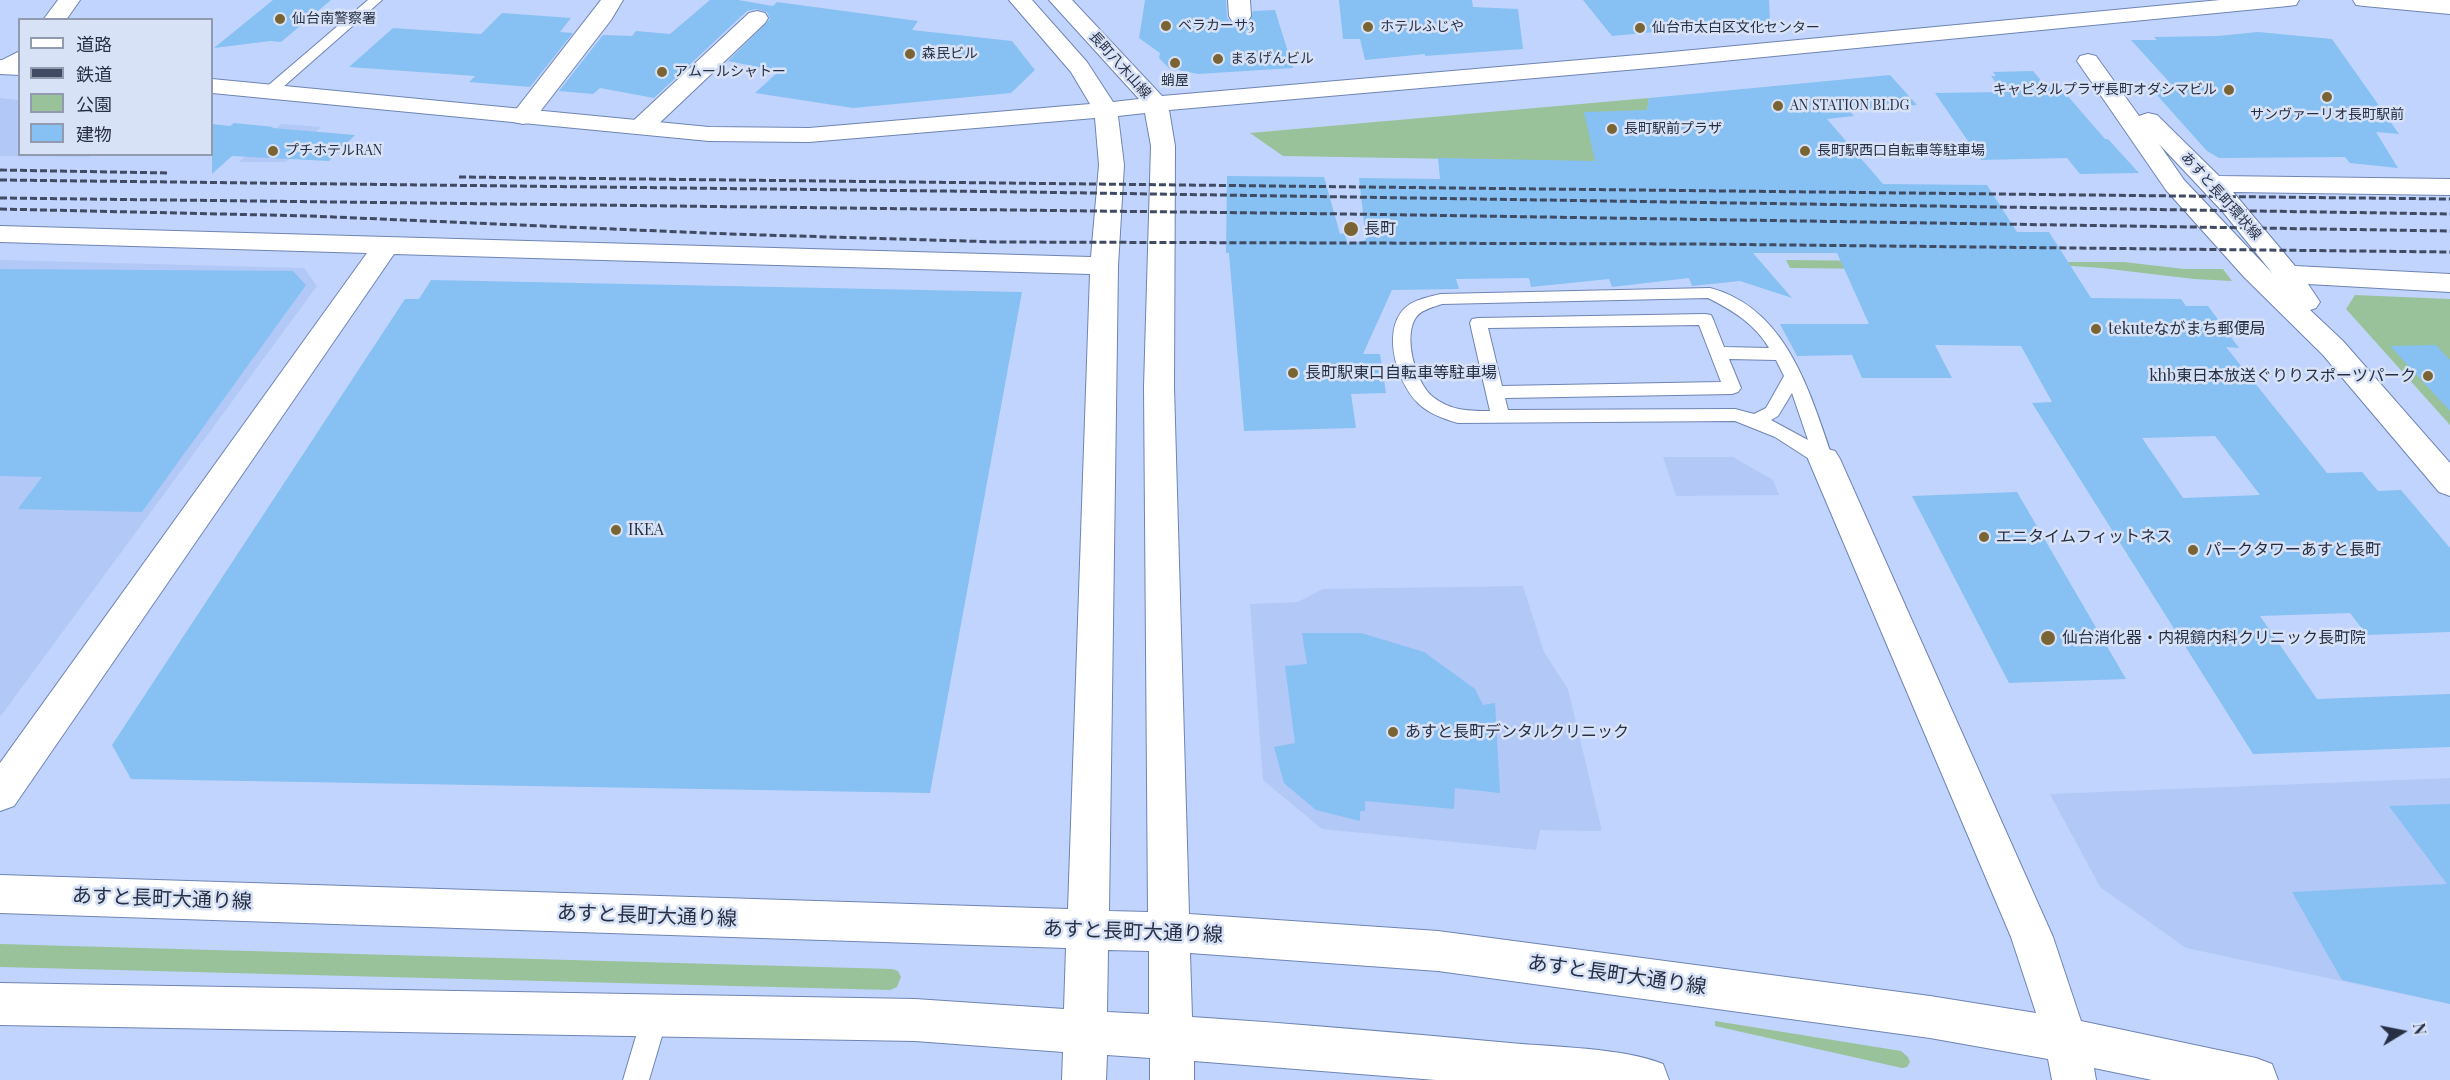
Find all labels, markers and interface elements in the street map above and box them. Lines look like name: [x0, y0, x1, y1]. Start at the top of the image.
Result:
place label: 仙台南警察署: [292, 11, 376, 27]
marker: 仙台南警察署: [273, 12, 287, 26]
legend: [18, 18, 213, 156]
place label: ベラカーサ3: [1178, 18, 1254, 34]
marker: ベラカーサ3: [1159, 19, 1173, 33]
place label: ホテルふじや: [1380, 19, 1464, 35]
marker: ホテルふじや: [1361, 20, 1375, 34]
place label: 仙台市太白区文化センター: [1652, 20, 1820, 36]
marker: 仙台市太白区文化センター: [1633, 21, 1647, 35]
street label: 長町八木山線: [1086, 28, 1154, 102]
text: 道路: [76, 32, 112, 56]
place label: 森民ビル: [922, 46, 978, 62]
marker: 森民ビル: [903, 47, 917, 61]
place label: まるげんビル: [1230, 51, 1314, 67]
marker: まるげんビル: [1211, 52, 1225, 66]
marker: 蛸屋: [1168, 56, 1182, 70]
text: 鉄道: [76, 62, 112, 86]
place label: アムールシャトー: [674, 64, 786, 80]
marker: アムールシャトー: [655, 65, 669, 79]
place label: 蛸屋: [1161, 73, 1189, 89]
place label: キャピタルプラザ長町オダシマビル: [1993, 82, 2217, 98]
marker: キャピタルプラザ長町オダシマビル: [2222, 83, 2236, 97]
marker: サンヴァーリオ長町駅前: [2320, 90, 2334, 104]
text: 公園: [76, 92, 112, 116]
place label: AN STATION BLDG: [1790, 98, 1909, 114]
marker: AN STATION BLDG: [1771, 99, 1785, 113]
place label: サンヴァーリオ長町駅前: [2250, 107, 2404, 123]
place label: 長町駅前プラザ: [1624, 121, 1722, 137]
text: 建物: [76, 122, 112, 146]
marker: 長町駅前プラザ: [1605, 122, 1619, 136]
place label: プチホテルRAN: [285, 143, 382, 159]
place label: 長町駅西口自転車等駐車場: [1817, 143, 1985, 159]
marker: プチホテルRAN: [266, 144, 280, 158]
marker: 長町駅西口自転車等駐車場: [1798, 144, 1812, 158]
street label: あすと長町環状線: [2177, 149, 2265, 243]
place label: 長町: [1364, 219, 1396, 239]
marker: 長町: [1342, 220, 1360, 238]
place label: tekuteながまち郵便局: [2108, 319, 2266, 339]
marker: tekuteながまち郵便局: [2089, 322, 2103, 336]
place label: 長町駅東口自転車等駐車場: [1305, 363, 1497, 383]
marker: 長町駅東口自転車等駐車場: [1286, 366, 1300, 380]
place label: khb東日本放送ぐりりスポーツパーク: [2149, 366, 2416, 386]
marker: khb東日本放送ぐりりスポーツパーク: [2421, 369, 2435, 383]
place label: IKEA: [628, 520, 664, 540]
marker: IKEA: [609, 523, 623, 537]
place label: エニタイムフィットネス: [1996, 527, 2172, 547]
marker: エニタイムフィットネス: [1977, 530, 1991, 544]
place label: パークタワーあすと長町: [2205, 540, 2381, 560]
marker: パークタワーあすと長町: [2186, 543, 2200, 557]
place label: 仙台消化器・内視鏡内科クリニック長町院: [2062, 628, 2366, 648]
marker: 仙台消化器・内視鏡内科クリニック長町院: [2039, 629, 2057, 647]
place label: あすと長町デンタルクリニック: [1405, 722, 1629, 742]
marker: あすと長町デンタルクリニック: [1386, 725, 1400, 739]
street label: あすと長町大通り線: [72, 884, 252, 914]
street label: あすと長町大通り線: [557, 901, 737, 931]
street label: あすと長町大通り線: [1043, 917, 1223, 947]
street label: あすと長町大通り線: [1526, 951, 1708, 999]
north arrow: [2372, 1002, 2432, 1062]
text: N: [2409, 1021, 2432, 1036]

